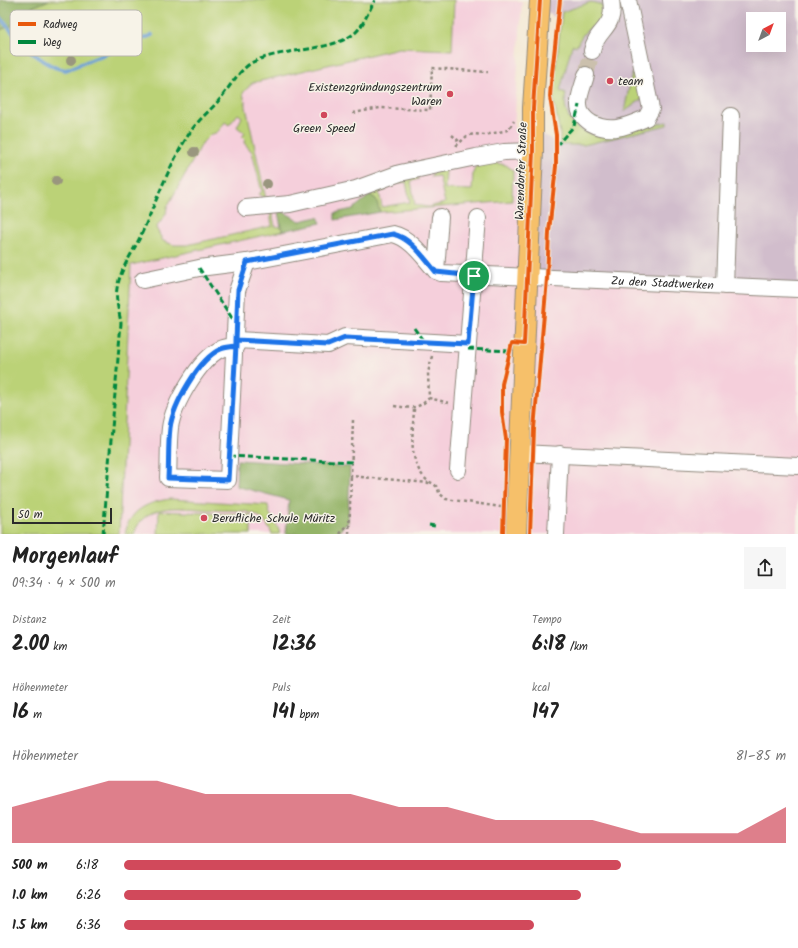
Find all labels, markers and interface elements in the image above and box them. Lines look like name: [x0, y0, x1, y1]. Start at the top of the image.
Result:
legend: [10, 10, 142, 56]
north arrow: [746, 12, 786, 52]
map controls: [746, 12, 786, 52]
text: Radweg: [43, 16, 78, 34]
text: Weg: [43, 34, 62, 52]
place label: team: [618, 72, 644, 91]
marker: team: [605, 76, 615, 86]
place label: Existenzgründungszentrum Waren: [308, 78, 442, 111]
marker: Existenzgründungszentrum Waren: [445, 89, 455, 99]
marker: Green Speed: [319, 110, 329, 120]
place label: Green Speed: [293, 119, 356, 138]
street label: Warendorfer Straße: [510, 121, 533, 220]
pin: [457, 259, 491, 293]
icon: arrive: [463, 265, 485, 287]
street label: Zu den Stadtwerken: [611, 272, 714, 295]
scale bar: [12, 506, 112, 525]
text: 50 m: [18, 506, 43, 524]
place label: Berufliche Schule Müritz: [212, 509, 335, 528]
marker: Berufliche Schule Müritz: [199, 513, 209, 523]
text: Morgenlauf: [12, 540, 117, 575]
button: share: [744, 547, 786, 589]
text: 09:34 · 4 × 500 m: [12, 573, 116, 594]
text: Distanz: [12, 611, 47, 629]
text: Zeit: [272, 611, 291, 629]
text: Tempo: [532, 611, 562, 629]
text: 2.00: [12, 629, 49, 661]
text: 12:36: [272, 629, 316, 661]
text: 6:18: [532, 629, 566, 661]
text: km: [49, 638, 67, 656]
text: /km: [566, 638, 588, 656]
text: Höhenmeter: [12, 679, 68, 697]
text: Puls: [272, 679, 291, 697]
text: kcal: [532, 679, 550, 697]
text: 16: [12, 697, 29, 729]
text: 141: [272, 697, 295, 729]
text: 147: [532, 697, 558, 729]
text: m: [29, 706, 42, 724]
text: bpm: [295, 706, 319, 724]
text: Höhenmeter: [12, 746, 78, 767]
text: 81–85 m: [736, 746, 786, 767]
text: 500 m: [12, 855, 48, 876]
text: 6:18: [76, 855, 98, 876]
text: 1.0 km: [12, 885, 48, 906]
text: 6:26: [76, 885, 101, 906]
text: 1.5 km: [12, 915, 48, 936]
text: 6:36: [76, 915, 101, 936]

